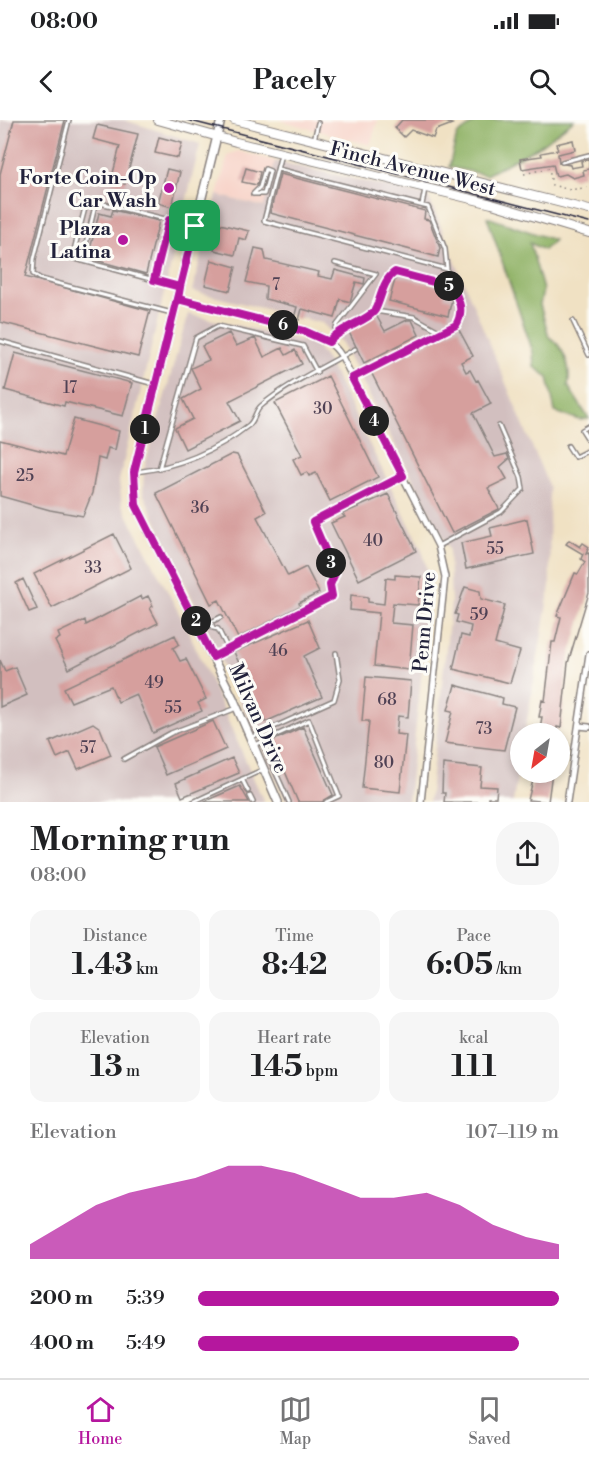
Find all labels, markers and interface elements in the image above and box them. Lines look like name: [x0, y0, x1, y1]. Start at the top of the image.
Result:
text: 08:00: [30, 8, 98, 35]
text: Pacely: [253, 64, 336, 98]
icon: back: [30, 65, 63, 98]
icon: search: [526, 65, 559, 98]
street label: Finch Avenue West: [327, 137, 498, 202]
place label: Forte Coin-Op Car Wash: [19, 166, 158, 214]
marker: Forte Coin-Op Car Wash: [162, 181, 176, 195]
pin: [169, 200, 220, 251]
icon: arrive: [178, 209, 211, 242]
place label: Plaza Latina: [50, 217, 111, 265]
marker: Plaza Latina: [116, 233, 130, 247]
pin: 5: [434, 271, 464, 301]
house number: 7: [272, 275, 280, 295]
text: 5: [444, 276, 454, 296]
pin: 6: [268, 310, 298, 340]
text: 6: [278, 315, 288, 335]
house number: 17: [63, 378, 77, 398]
house number: 30: [313, 399, 333, 419]
pin: 4: [359, 406, 389, 436]
text: 4: [369, 411, 379, 431]
pin: 1: [130, 414, 160, 444]
text: 1: [141, 419, 149, 439]
house number: 25: [16, 466, 34, 486]
house number: 36: [191, 498, 210, 518]
house number: 40: [363, 531, 383, 551]
house number: 55: [486, 539, 504, 559]
pin: 3: [316, 548, 346, 578]
text: 3: [326, 553, 336, 573]
house number: 33: [84, 558, 102, 578]
street label: Penn Drive: [409, 571, 442, 674]
house number: 59: [470, 605, 489, 625]
pin: 2: [181, 606, 211, 636]
text: 2: [191, 611, 201, 631]
house number: 46: [268, 641, 288, 661]
street label: Milvan Drive: [222, 660, 293, 777]
house number: 49: [144, 673, 164, 693]
house number: 68: [377, 690, 397, 710]
house number: 55: [164, 698, 182, 718]
house number: 73: [476, 719, 493, 739]
north arrow: [510, 723, 570, 783]
map controls: [510, 723, 570, 783]
house number: 57: [80, 738, 96, 758]
house number: 80: [374, 753, 394, 773]
text: Morning run: [30, 820, 230, 861]
button: share: [496, 822, 559, 885]
text: 08:00: [30, 863, 87, 888]
text: Distance: [83, 926, 147, 946]
text: Time: [275, 926, 314, 946]
text: Pace: [457, 926, 491, 946]
text: 1.43: [72, 946, 133, 984]
text: 8:42: [261, 946, 328, 984]
text: 6:05: [426, 946, 493, 984]
text: km: [133, 959, 159, 979]
text: /km: [493, 959, 522, 979]
text: Elevation: [81, 1028, 150, 1048]
text: Heart rate: [258, 1028, 331, 1048]
text: kcal: [459, 1028, 488, 1048]
text: 13: [90, 1048, 123, 1086]
text: 145: [251, 1048, 303, 1086]
text: 111: [451, 1048, 496, 1086]
text: m: [123, 1061, 140, 1081]
text: bpm: [303, 1061, 338, 1081]
text: Elevation: [30, 1120, 117, 1145]
text: 107–119 m: [466, 1120, 559, 1145]
text: 200 m: [30, 1286, 93, 1311]
text: 5:39: [126, 1286, 165, 1311]
text: 400 m: [30, 1331, 94, 1356]
text: 5:49: [126, 1331, 166, 1356]
tab: Home: [78, 1393, 122, 1449]
tab: Map: [279, 1393, 312, 1449]
tab: Saved: [469, 1393, 511, 1449]

